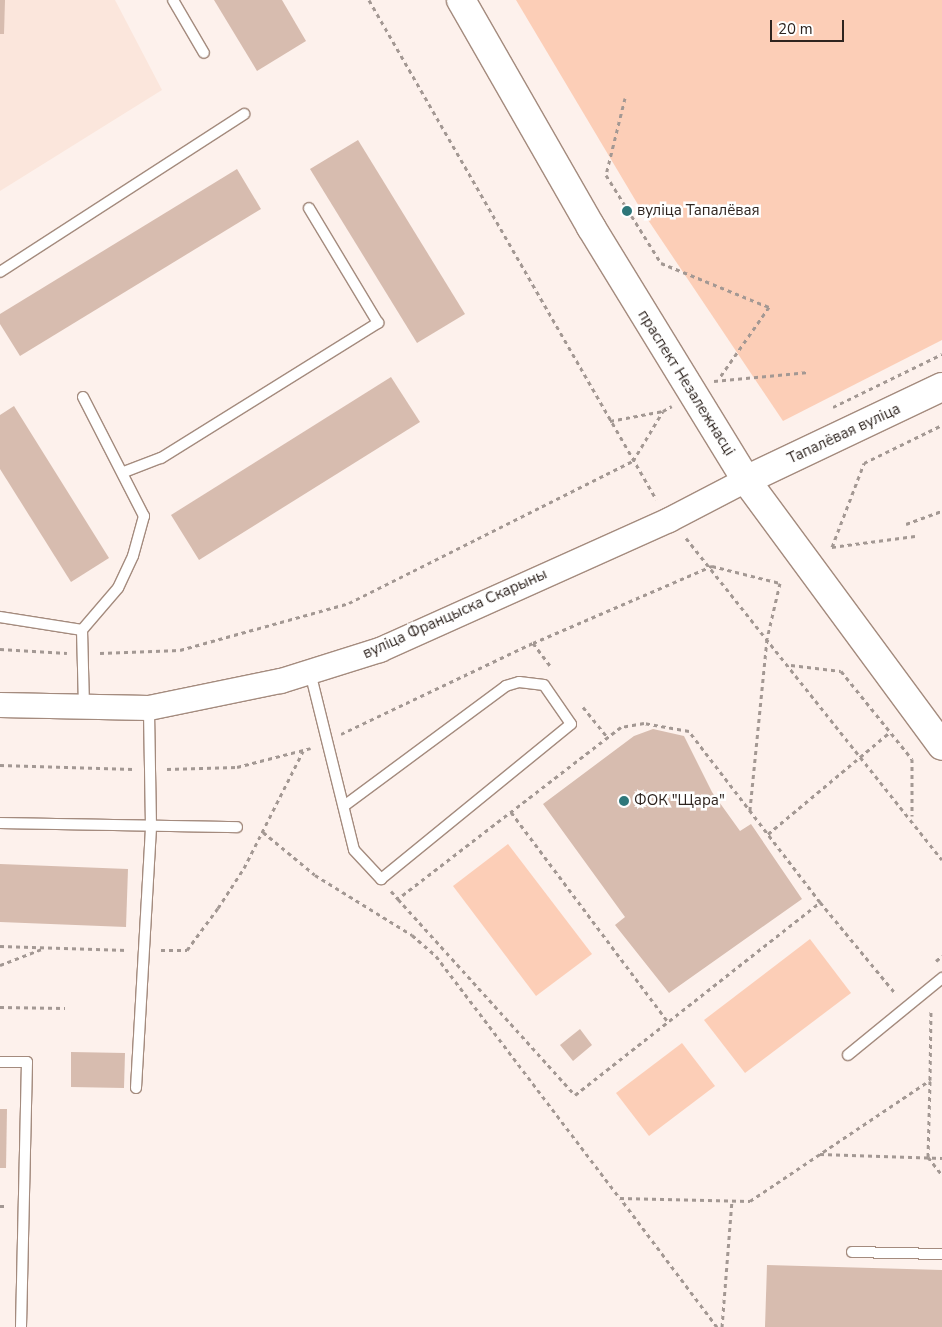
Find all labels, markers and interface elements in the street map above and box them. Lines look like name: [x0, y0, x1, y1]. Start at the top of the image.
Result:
scale bar: [772, 10, 846, 42]
text: 20 m: [778, 19, 813, 39]
place label: вуліца Тапалёвая: [637, 202, 760, 220]
marker: вуліца Тапалёвая: [621, 205, 633, 217]
street label: праспект Незалежнасці: [634, 307, 738, 459]
street label: Тапалёвая вуліца: [785, 400, 903, 468]
street label: вуліца Францыска Скарыны: [360, 565, 550, 663]
place label: ФОК "Щара": [634, 792, 725, 810]
marker: ФОК "Щара": [618, 795, 630, 807]

